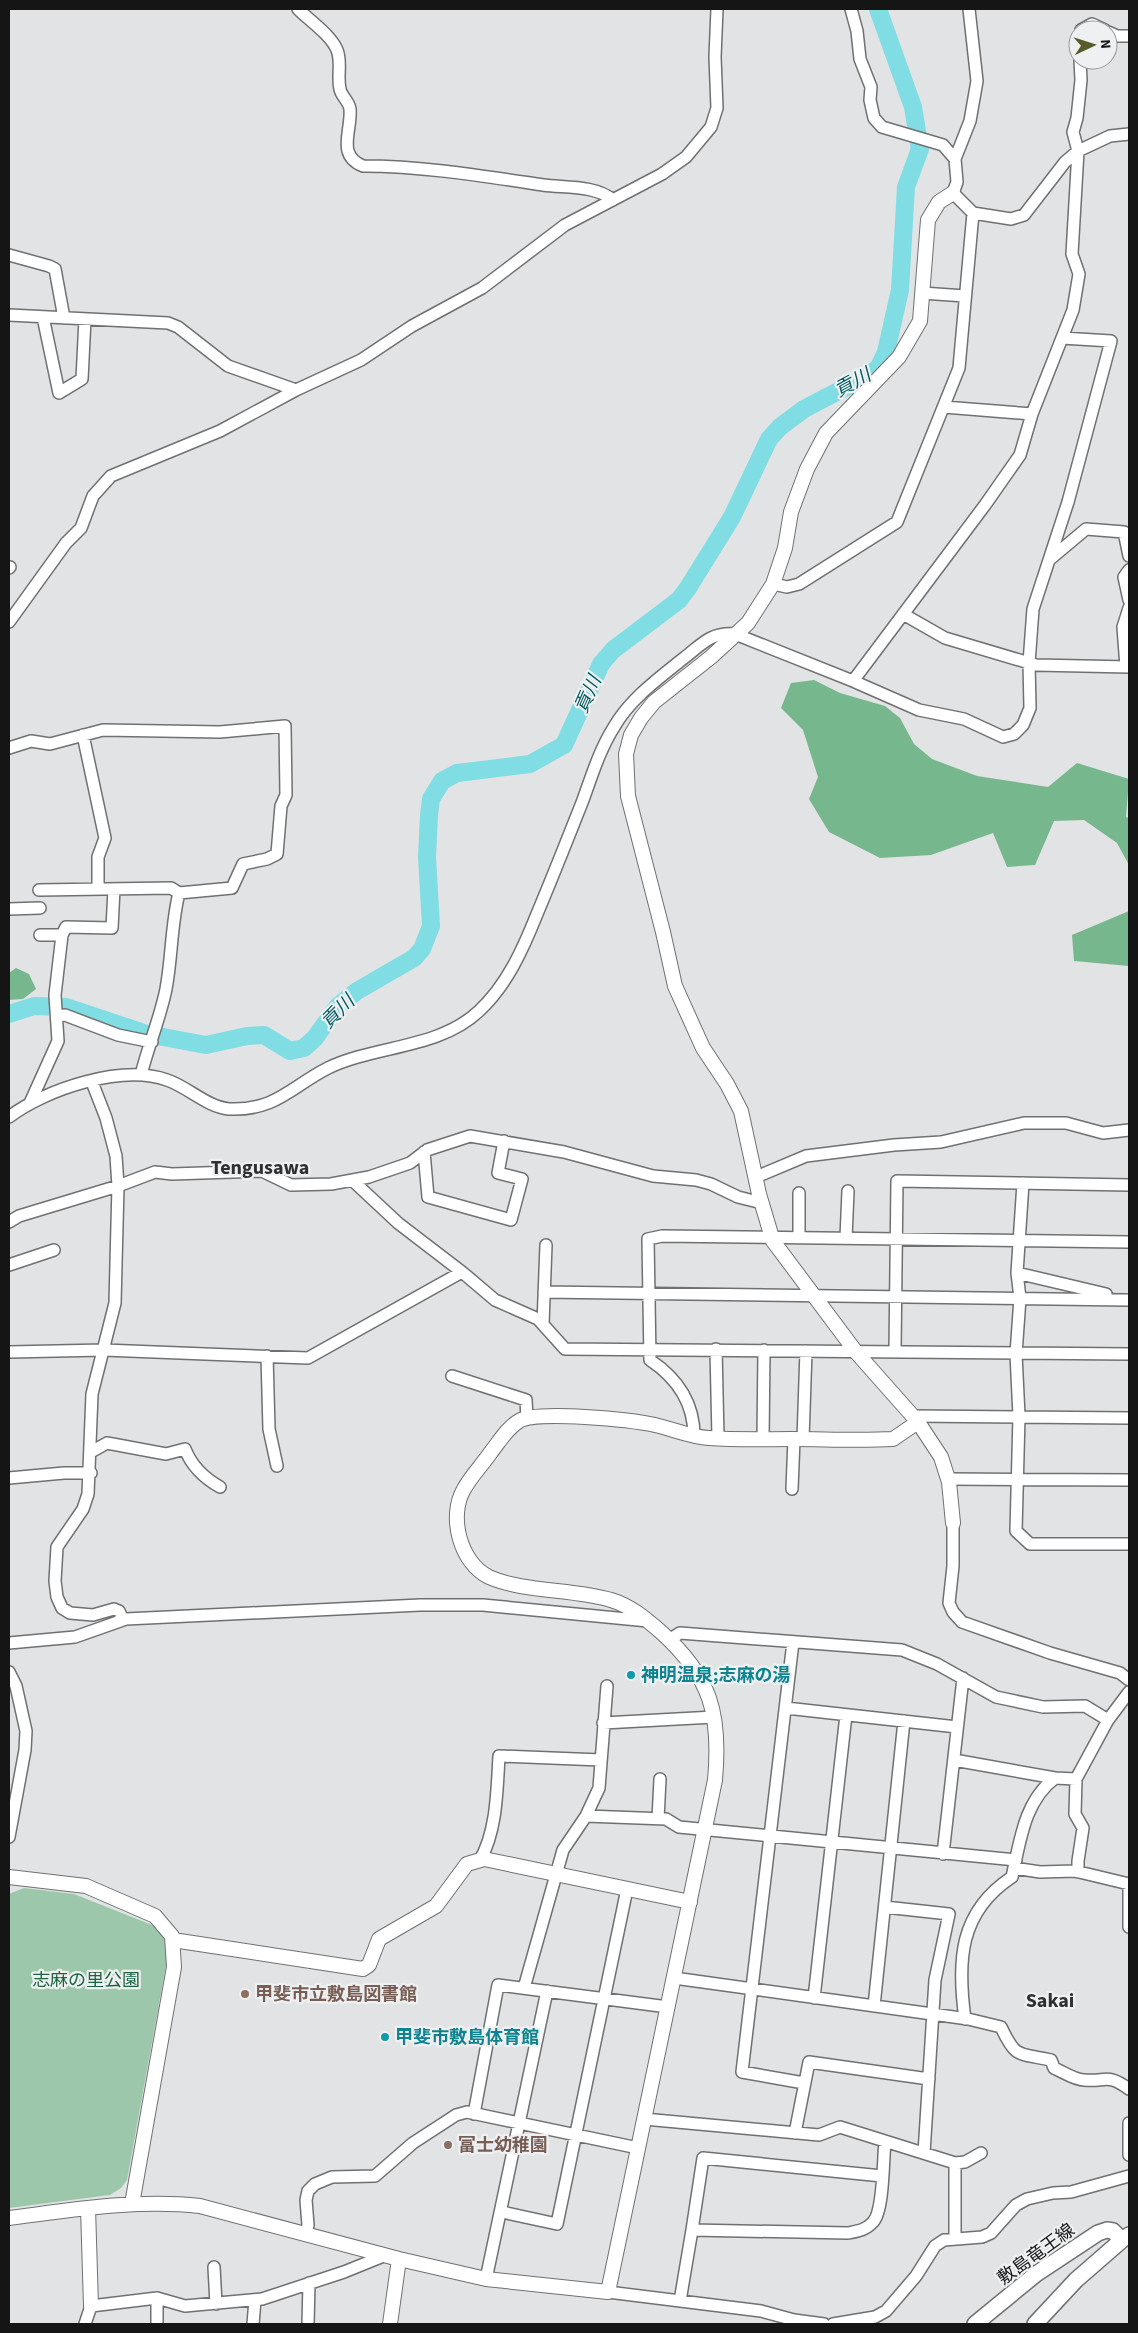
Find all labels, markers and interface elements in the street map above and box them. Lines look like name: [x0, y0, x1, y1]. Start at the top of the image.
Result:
north arrow: [1068, 20, 1118, 70]
text: N: [1095, 39, 1115, 50]
water label: 貢川: [830, 361, 878, 404]
water label: 貢川: [568, 670, 609, 717]
water label: 貢川: [315, 988, 362, 1035]
district label: Tengusawa: [211, 1154, 309, 1182]
place label: 神明温泉;志麻の湯: [641, 1663, 790, 1688]
marker: 神明温泉;志麻の湯: [625, 1669, 637, 1681]
park label: 志麻の里公園: [32, 1968, 140, 1993]
place label: 甲斐市立敷島図書館: [255, 1982, 417, 2007]
district label: Sakai: [1026, 1987, 1074, 2015]
marker: 甲斐市立敷島図書館: [239, 1988, 251, 2000]
place label: 甲斐市敷島体育館: [395, 2025, 539, 2050]
marker: 甲斐市敷島体育館: [379, 2031, 391, 2043]
place label: 富士幼稚園: [458, 2133, 548, 2158]
marker: 富士幼稚園: [442, 2139, 454, 2151]
street label: 敷島竜王線: [993, 2218, 1080, 2291]

